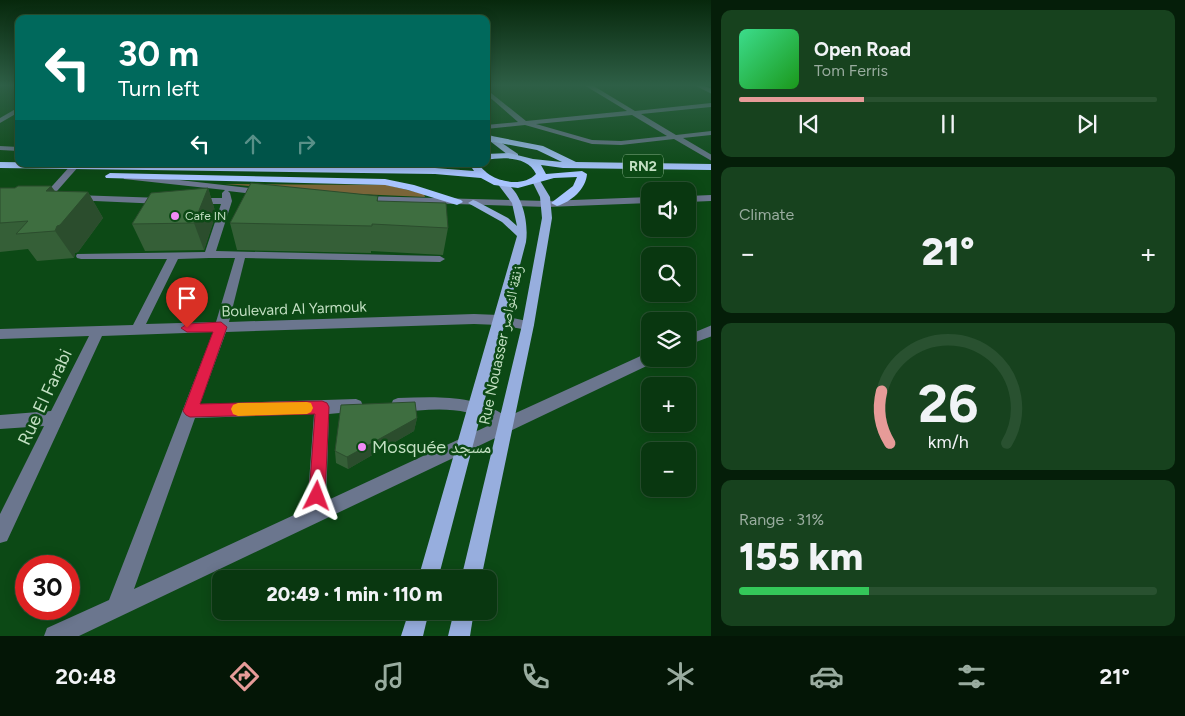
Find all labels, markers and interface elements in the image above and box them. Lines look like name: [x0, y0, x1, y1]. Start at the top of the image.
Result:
text: 30 m: [118, 33, 199, 75]
icon: left: [35, 35, 100, 100]
text: Open Road: [814, 38, 911, 61]
text: Tom Ferris: [814, 61, 888, 80]
text: Turn left: [118, 75, 200, 102]
icon: previous: [795, 110, 823, 138]
icon: pause: [934, 110, 962, 138]
icon: next: [1073, 110, 1101, 138]
icon: left: [186, 130, 214, 158]
icon: ahead: [239, 130, 267, 158]
icon: right: [292, 130, 320, 158]
road number: RN2: [623, 154, 663, 178]
map controls: [641, 182, 696, 497]
button: sound: [641, 182, 696, 237]
text: Climate: [739, 205, 794, 224]
place label: Cafe IN: [185, 209, 226, 223]
marker: Cafe IN: [169, 210, 181, 222]
text: 21°: [921, 229, 975, 275]
text: −: [739, 236, 756, 270]
text: +: [1140, 236, 1157, 270]
button: search: [641, 247, 696, 302]
street label: Rue Nouasser زنقة النواصر: [475, 263, 527, 426]
pin: [166, 277, 208, 328]
icon: arrive: [173, 284, 201, 312]
street label: Boulevard Al Yarmouk: [221, 297, 368, 321]
button: layers: [641, 312, 696, 367]
street label: Rue El Farabi: [13, 345, 77, 449]
text: 26: [918, 373, 978, 435]
button: +: [641, 377, 696, 432]
text: km/h: [928, 431, 968, 452]
place label: Mosquée مسجد: [372, 436, 491, 458]
marker: Mosquée مسجد: [356, 441, 368, 453]
button: −: [641, 442, 696, 497]
position arrow: [290, 469, 342, 521]
text: Range · 31%: [739, 510, 824, 529]
text: 155 km: [739, 534, 863, 580]
speed limit sign: 30: [15, 555, 80, 620]
text: 20:49 · 1 min · 110 m: [267, 583, 442, 606]
icon: directions: [227, 659, 262, 694]
icon: music: [372, 659, 407, 694]
icon: phone: [518, 659, 553, 694]
icon: climate: [663, 659, 698, 694]
icon: car: [809, 659, 844, 694]
icon: filters: [954, 659, 989, 694]
text: 20:48: [55, 663, 116, 690]
text: 21°: [1099, 663, 1130, 690]

